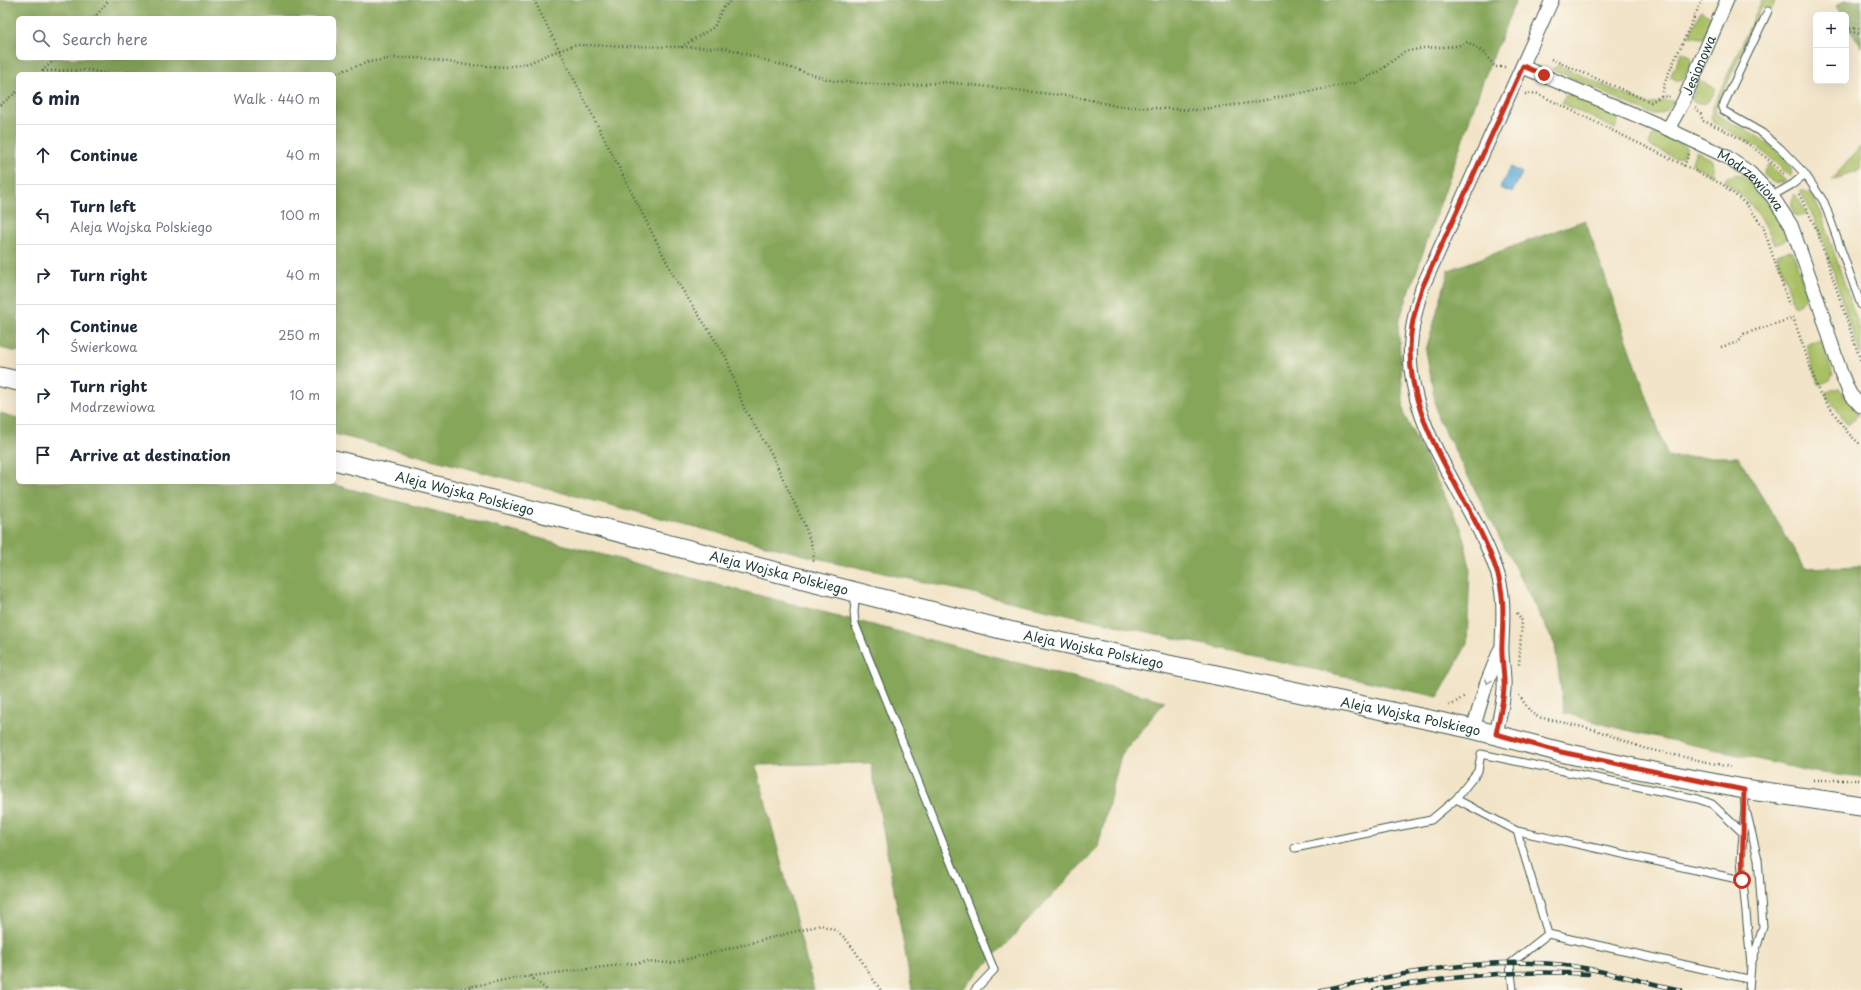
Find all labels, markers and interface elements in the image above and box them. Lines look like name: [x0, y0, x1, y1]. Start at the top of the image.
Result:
map controls: [1813, 12, 1849, 84]
button: +: [1813, 12, 1849, 48]
search box: [16, 16, 336, 60]
icon: search: [30, 27, 52, 49]
text: Search here: [62, 27, 148, 50]
street label: Jesionowa: [1677, 31, 1720, 98]
button: −: [1813, 48, 1849, 84]
route end: [1535, 66, 1553, 84]
text: 6 min: [32, 85, 80, 111]
text: Walk · 440 m: [233, 89, 320, 108]
text: Continue: [70, 143, 138, 166]
icon: ahead: [32, 144, 54, 166]
street label: Modrzewiowa: [1714, 144, 1790, 215]
text: 40 m: [286, 145, 320, 164]
text: Turn left: [70, 194, 136, 217]
icon: left: [32, 204, 54, 226]
text: 100 m: [280, 205, 320, 224]
text: Aleja Wojska Polskiego: [70, 217, 212, 236]
text: Turn right: [70, 263, 147, 286]
icon: right: [32, 264, 54, 286]
text: 40 m: [286, 265, 320, 284]
text: Continue: [70, 314, 138, 337]
icon: ahead: [32, 324, 54, 346]
text: 250 m: [278, 325, 320, 344]
text: Świerkowa: [70, 337, 137, 356]
text: Turn right: [70, 374, 147, 397]
icon: right: [32, 384, 54, 406]
text: 10 m: [290, 385, 320, 404]
text: Modrzewiowa: [70, 397, 155, 416]
text: Arrive at destination: [70, 443, 231, 466]
icon: arrive: [32, 444, 54, 466]
street label: Aleja Wojska Polskiego: [394, 466, 536, 519]
street label: Aleja Wojska Polskiego: [708, 546, 850, 599]
street label: Aleja Wojska Polskiego: [1022, 625, 1165, 673]
one-way arrow: [1484, 677, 1492, 684]
street label: Aleja Wojska Polskiego: [1339, 691, 1483, 740]
route start: [1733, 871, 1751, 889]

